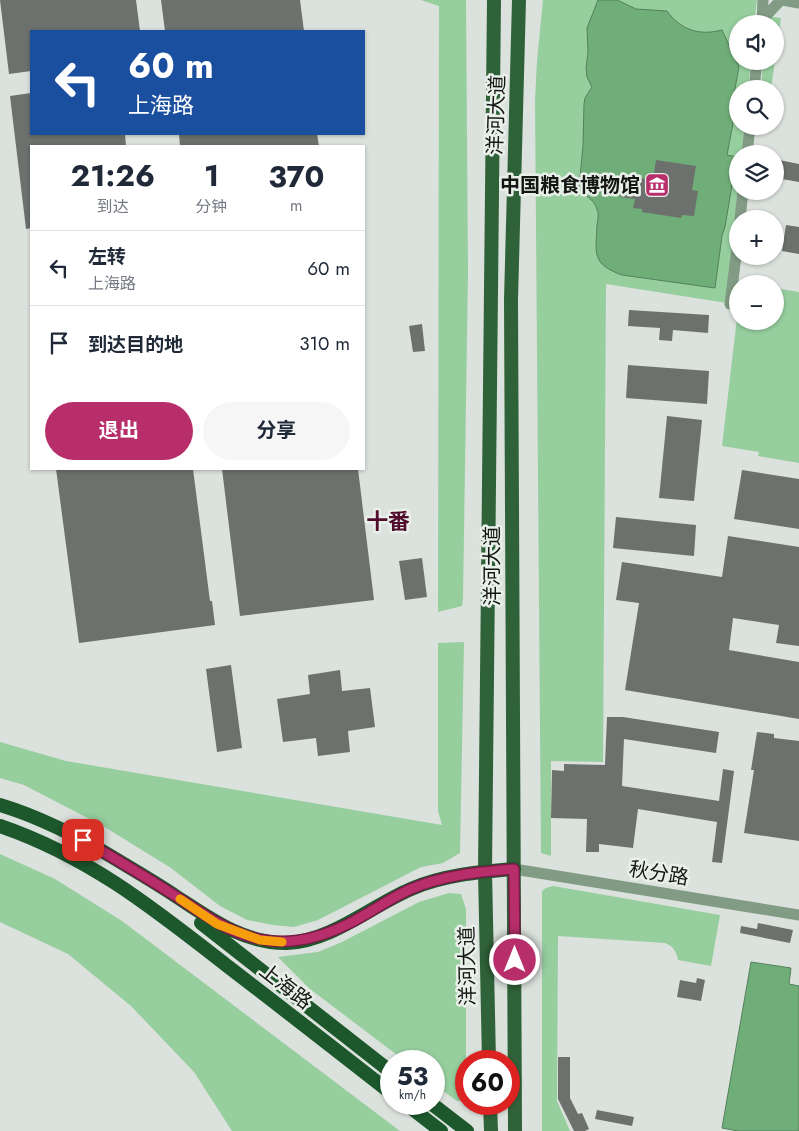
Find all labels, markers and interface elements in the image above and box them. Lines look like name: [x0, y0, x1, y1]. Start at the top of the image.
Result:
map controls: [729, 15, 784, 330]
button: sound: [729, 15, 784, 70]
text: 60 m: [128, 41, 214, 91]
icon: left: [45, 50, 110, 115]
street label: 洋河大道: [481, 75, 512, 155]
button: search: [729, 80, 784, 135]
text: 上海路: [128, 89, 194, 121]
button: layers: [729, 145, 784, 200]
text: 21:26: [71, 154, 155, 197]
text: 1: [204, 154, 219, 197]
text: 370: [268, 155, 324, 198]
place label: 中国粮食博物馆: [500, 171, 640, 200]
museum icon: 中国粮食博物馆: [644, 172, 670, 198]
text: m: [290, 194, 303, 217]
text: 到达: [97, 195, 129, 218]
text: 分钟: [196, 195, 228, 218]
button: +: [729, 210, 784, 265]
text: 左转: [88, 243, 126, 270]
icon: left: [45, 254, 73, 282]
text: 60 m: [307, 255, 350, 282]
text: 上海路: [88, 272, 136, 295]
button: −: [729, 275, 784, 330]
icon: arrive: [45, 329, 73, 357]
text: 310 m: [299, 330, 350, 357]
text: 到达目的地: [88, 331, 183, 358]
button: 退出: [45, 402, 193, 460]
button: 分享: [203, 402, 350, 460]
district label: 十番: [366, 505, 410, 537]
street label: 洋河大道: [478, 526, 507, 606]
pin: [62, 819, 104, 861]
icon: arrive: [69, 826, 97, 854]
street label: 秋分路: [627, 854, 691, 893]
street label: 洋河大道: [452, 926, 483, 1006]
position arrow: [488, 933, 540, 985]
street label: 上海路: [253, 956, 318, 1016]
speed limit sign: 60: [455, 1050, 520, 1115]
text: 53: [397, 1058, 428, 1094]
text: km/h: [399, 1086, 426, 1104]

